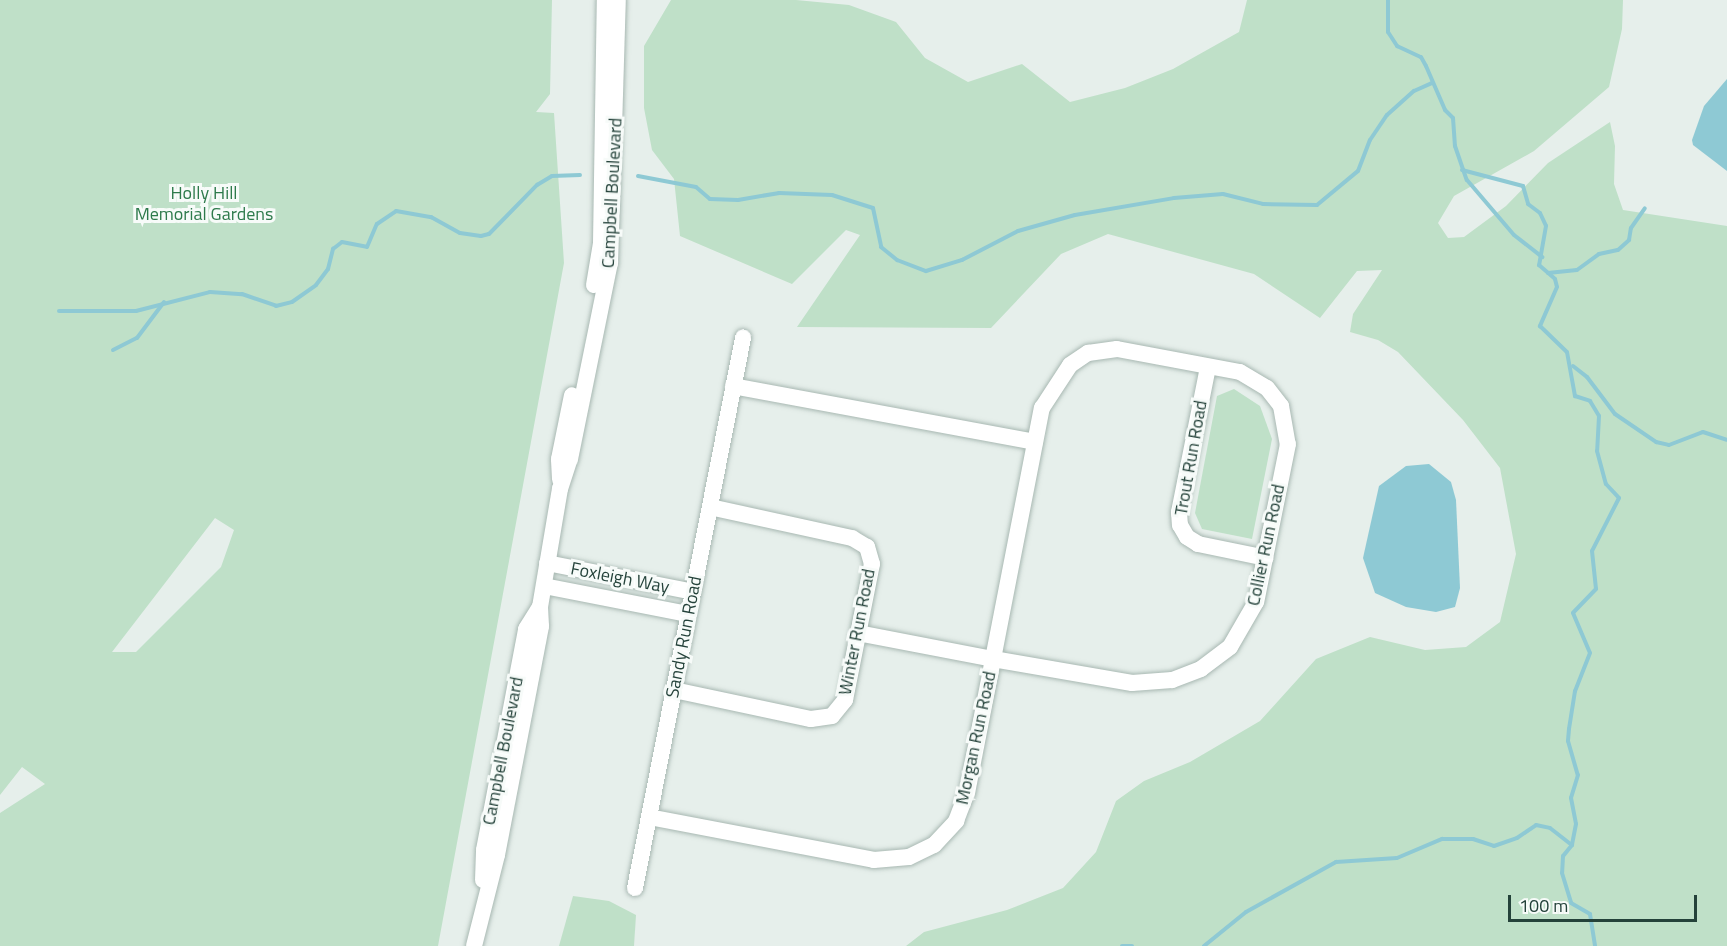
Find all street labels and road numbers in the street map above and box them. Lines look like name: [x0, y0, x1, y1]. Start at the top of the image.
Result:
street label: Campbell Boulevard: [597, 117, 627, 269]
street label: Trout Run Road: [1170, 399, 1212, 517]
street label: Collier Run Road: [1243, 482, 1289, 608]
street label: Foxleigh Way: [569, 558, 671, 598]
street label: Winter Run Road: [834, 567, 880, 697]
street label: Sandy Run Road: [662, 574, 706, 700]
street label: Morgan Run Road: [951, 669, 1001, 807]
street label: Campbell Boulevard: [478, 675, 528, 827]

